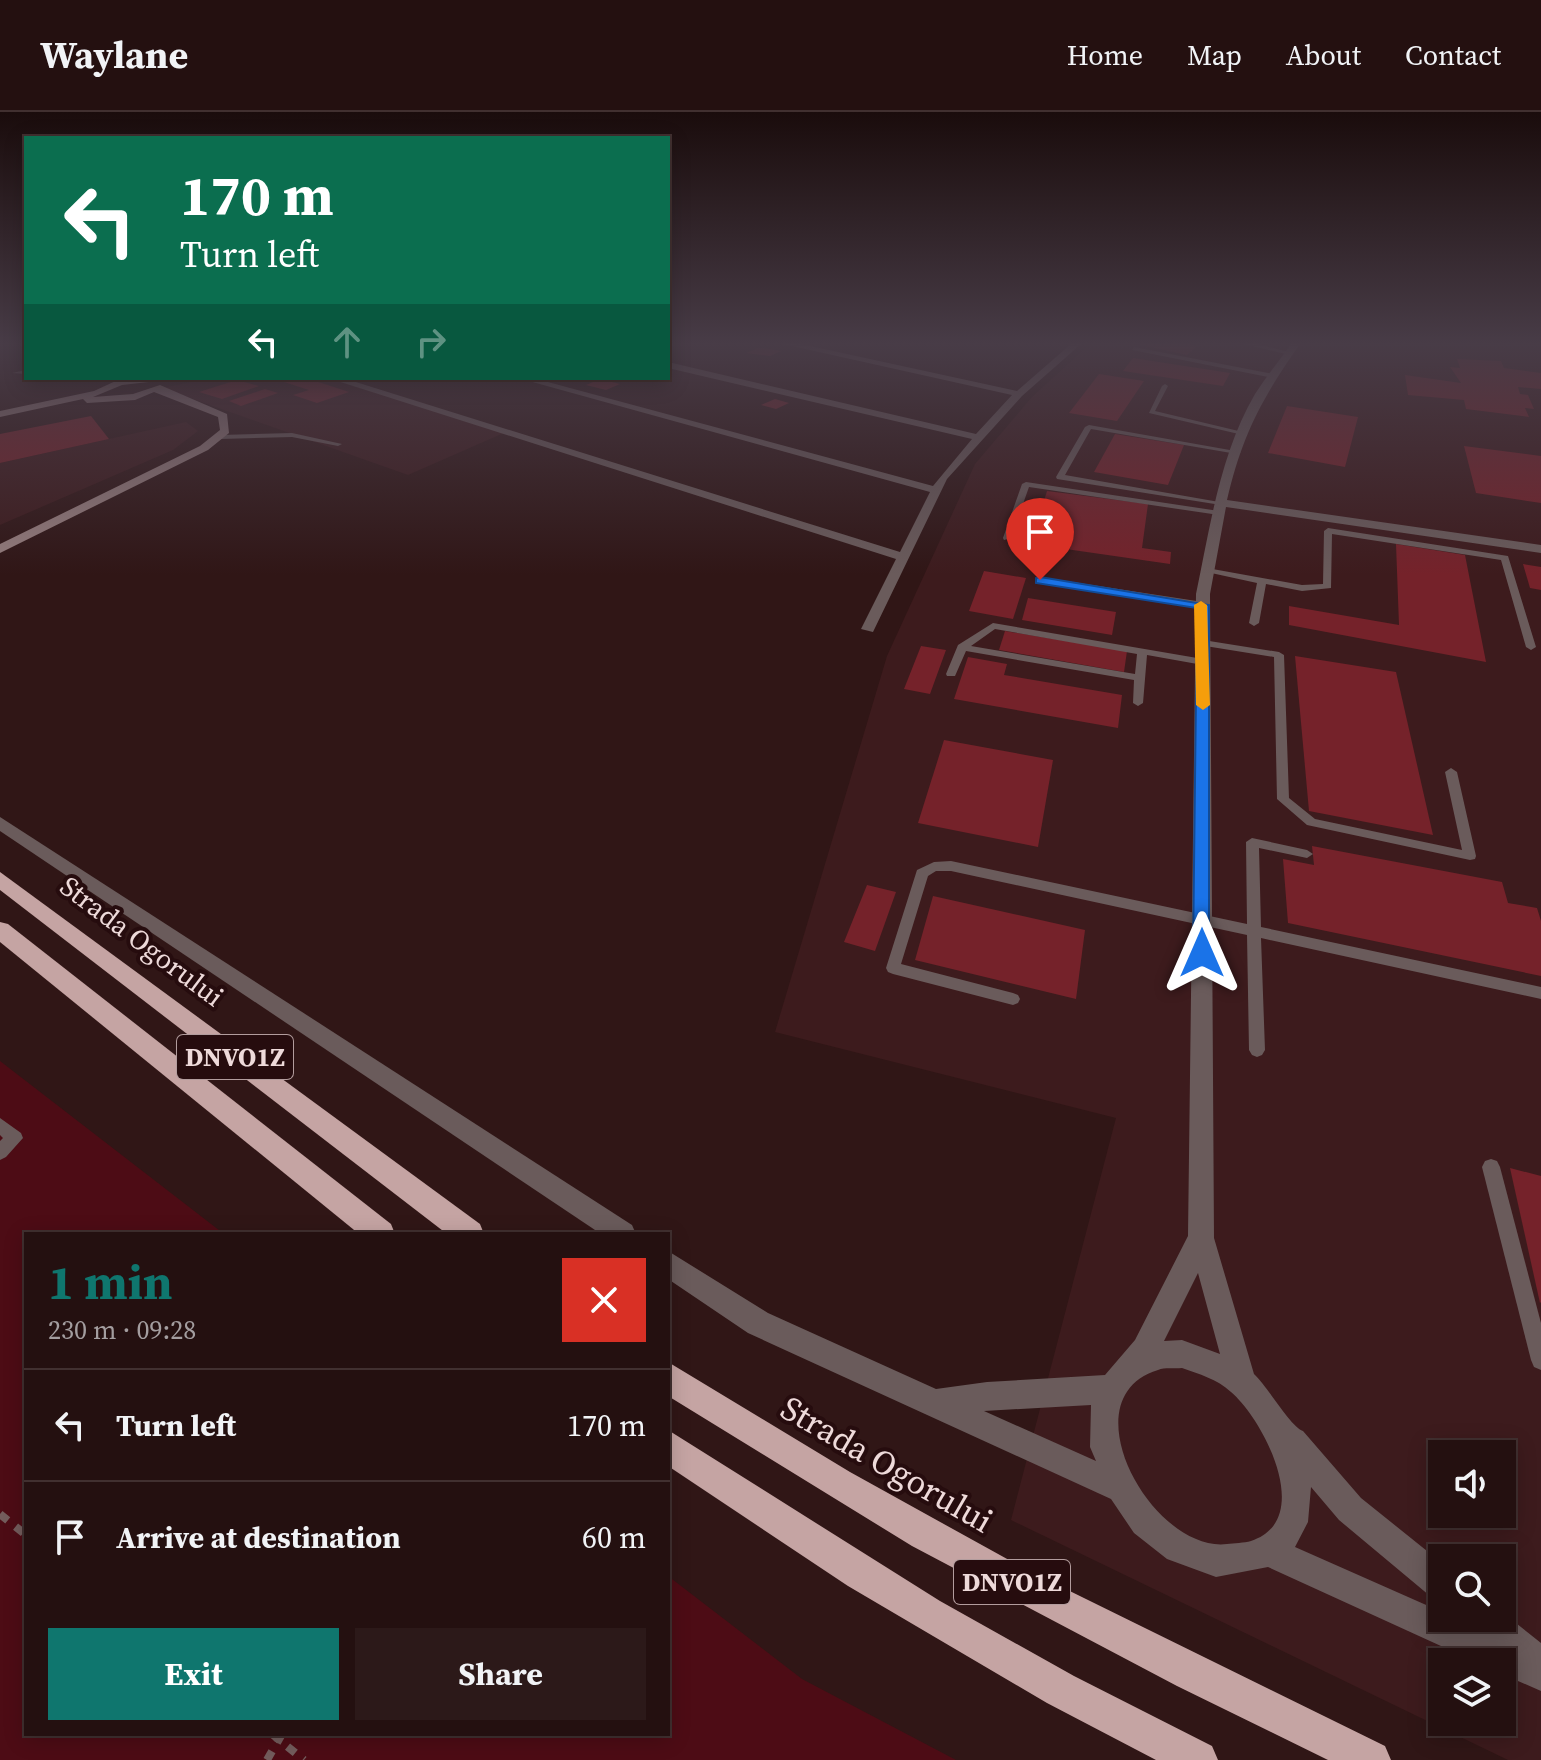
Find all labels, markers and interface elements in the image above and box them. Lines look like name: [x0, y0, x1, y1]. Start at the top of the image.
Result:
text: Waylane: [40, 29, 188, 81]
text: Home: [1067, 36, 1143, 74]
text: Map: [1187, 36, 1242, 74]
text: About: [1286, 36, 1361, 74]
text: Contact: [1405, 36, 1501, 74]
text: 170 m: [180, 157, 334, 234]
icon: left: [48, 168, 152, 272]
text: Turn left: [180, 230, 319, 279]
icon: left: [241, 320, 285, 364]
icon: ahead: [325, 320, 369, 364]
icon: right: [409, 320, 453, 364]
pin: [1006, 498, 1074, 580]
icon: arrive: [1018, 510, 1062, 554]
street label: Strada Ogorului: [52, 867, 232, 1015]
position arrow: [1160, 911, 1244, 995]
road number: DNVO1Z: [177, 1035, 293, 1079]
text: 1 min: [48, 1249, 173, 1315]
button: close: [562, 1258, 646, 1342]
text: 230 m · 09:28: [48, 1312, 196, 1348]
street label: Strada Ogorului: [773, 1385, 1001, 1543]
icon: left: [48, 1403, 92, 1447]
text: Turn left: [116, 1405, 236, 1446]
text: 170 m: [567, 1405, 646, 1446]
map controls: [1428, 1440, 1516, 1736]
button: sound: [1428, 1440, 1516, 1528]
icon: arrive: [48, 1515, 92, 1559]
text: Arrive at destination: [116, 1517, 401, 1558]
text: 60 m: [582, 1517, 646, 1558]
button: search: [1428, 1544, 1516, 1632]
road number: DNVO1Z: [954, 1560, 1070, 1604]
button: Exit: [48, 1628, 339, 1720]
button: Share: [355, 1628, 646, 1720]
button: layers: [1428, 1648, 1516, 1736]

